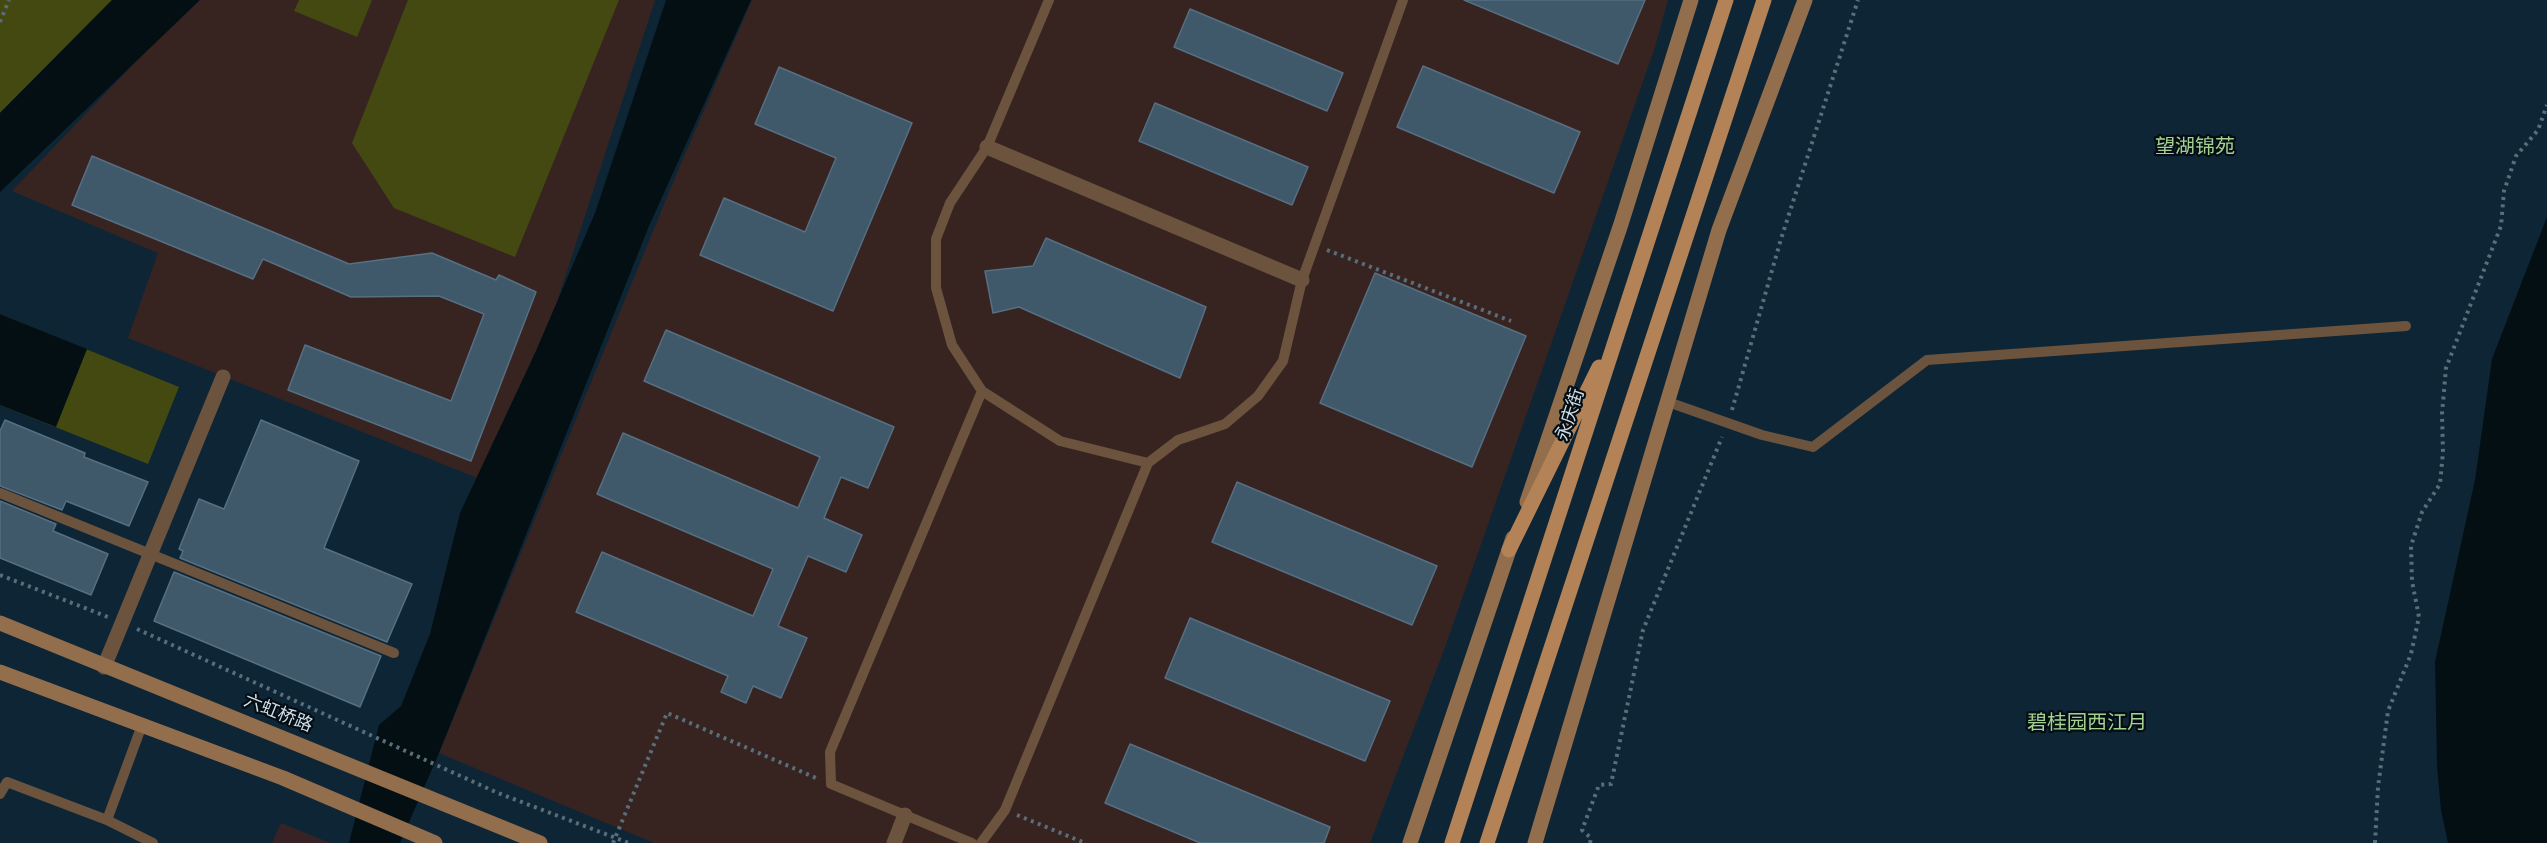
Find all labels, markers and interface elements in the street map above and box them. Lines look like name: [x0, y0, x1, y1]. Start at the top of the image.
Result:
district label: 望湖锦苑: [2155, 136, 2235, 160]
street label: 永庆街: [1552, 386, 1590, 444]
street label: 六虹桥路: [241, 691, 315, 737]
district label: 碧桂园西江月: [2027, 712, 2147, 736]

